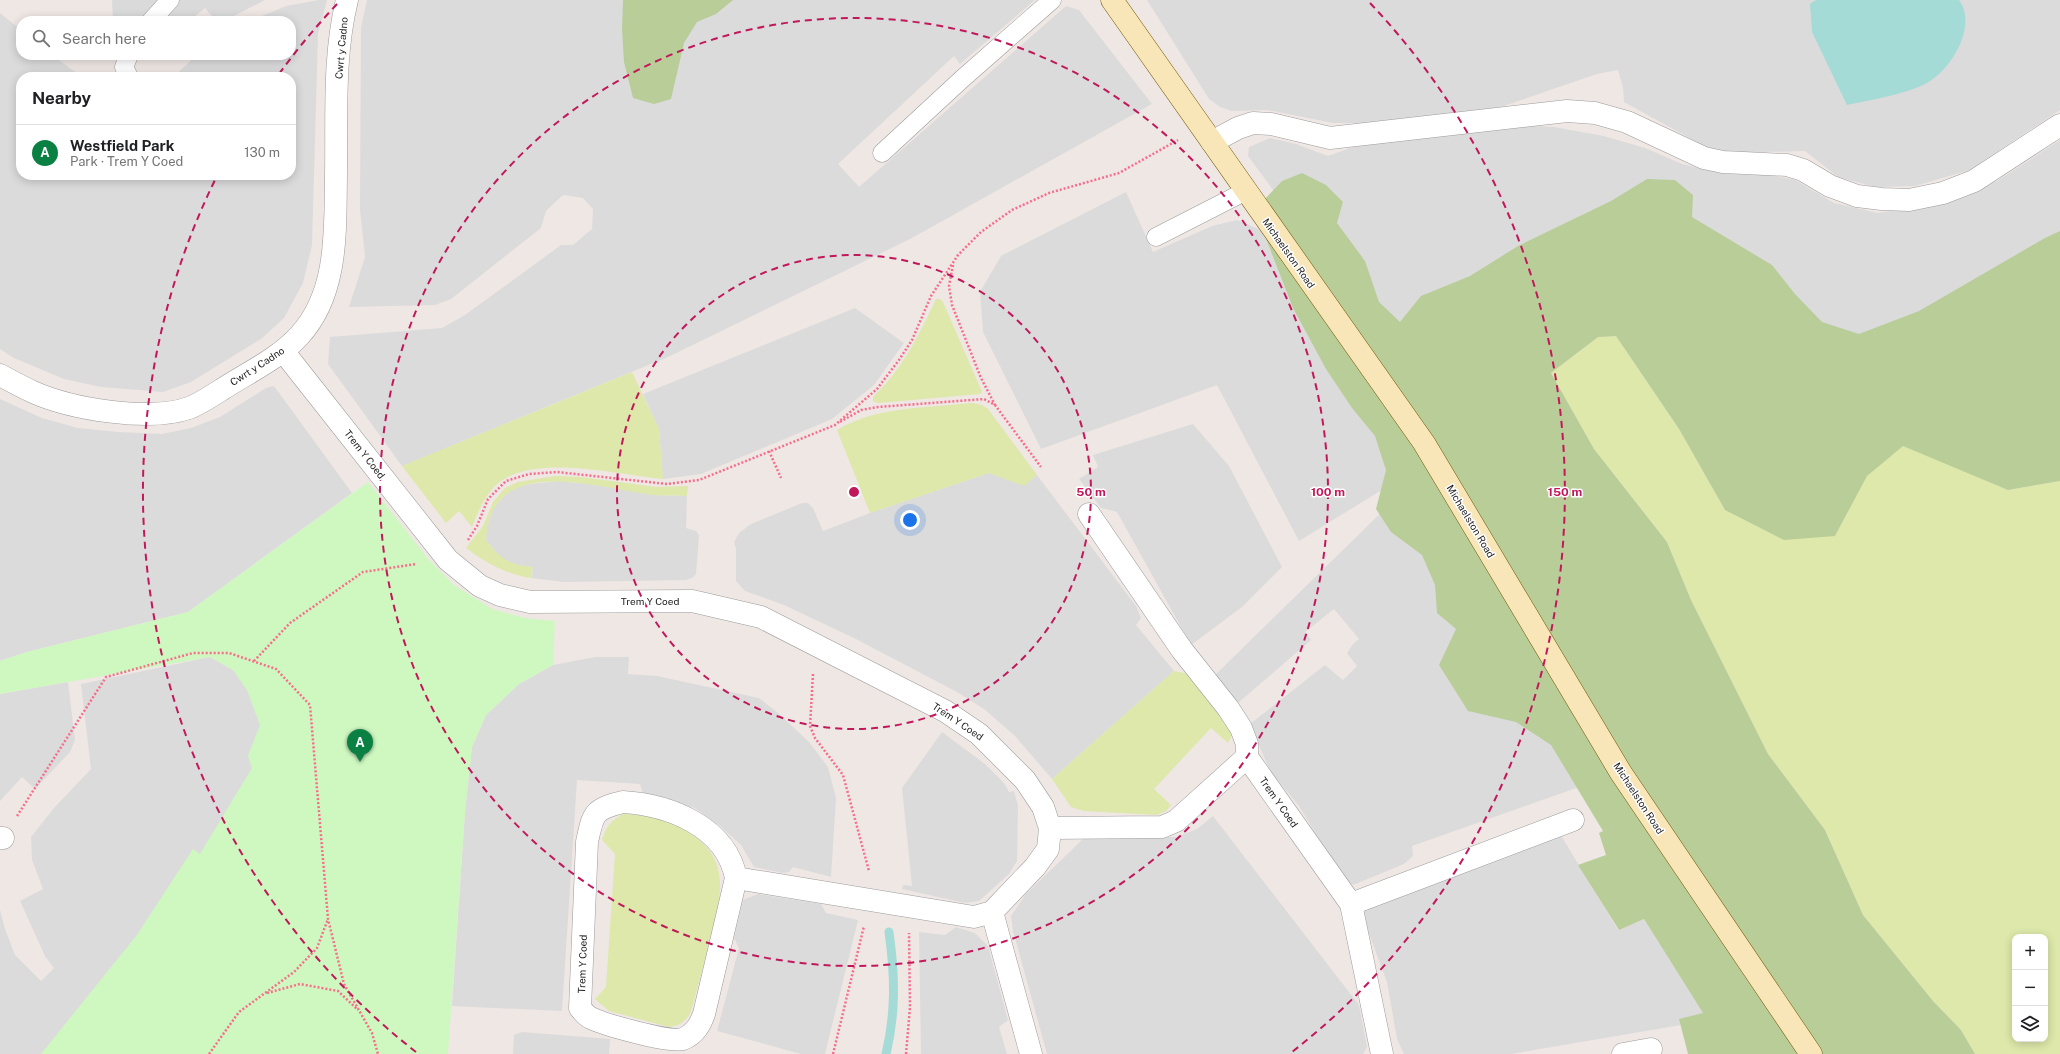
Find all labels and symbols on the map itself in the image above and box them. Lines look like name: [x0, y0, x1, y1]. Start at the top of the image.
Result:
street label: Cwrt y Cadno: [332, 16, 350, 80]
street label: Michaelston Road: [1260, 216, 1318, 290]
street label: Cwrt y Cadno: [228, 344, 287, 388]
street label: Trem Y Coed: [342, 427, 388, 481]
street label: Michaelston Road: [1445, 482, 1497, 560]
centre of rings: [847, 485, 861, 499]
text: 50 m: [1076, 485, 1106, 499]
text: 100 m: [1311, 485, 1345, 499]
text: 150 m: [1548, 485, 1582, 499]
your location: [900, 510, 920, 530]
street label: Trem Y Coed: [621, 595, 679, 607]
street label: Trem Y Coed: [930, 700, 986, 742]
pin: A: [347, 729, 373, 762]
street label: Michaelston Road: [1611, 760, 1667, 836]
street label: Trem Y Coed: [1257, 775, 1301, 830]
street label: Trem Y Coed: [575, 934, 589, 994]

